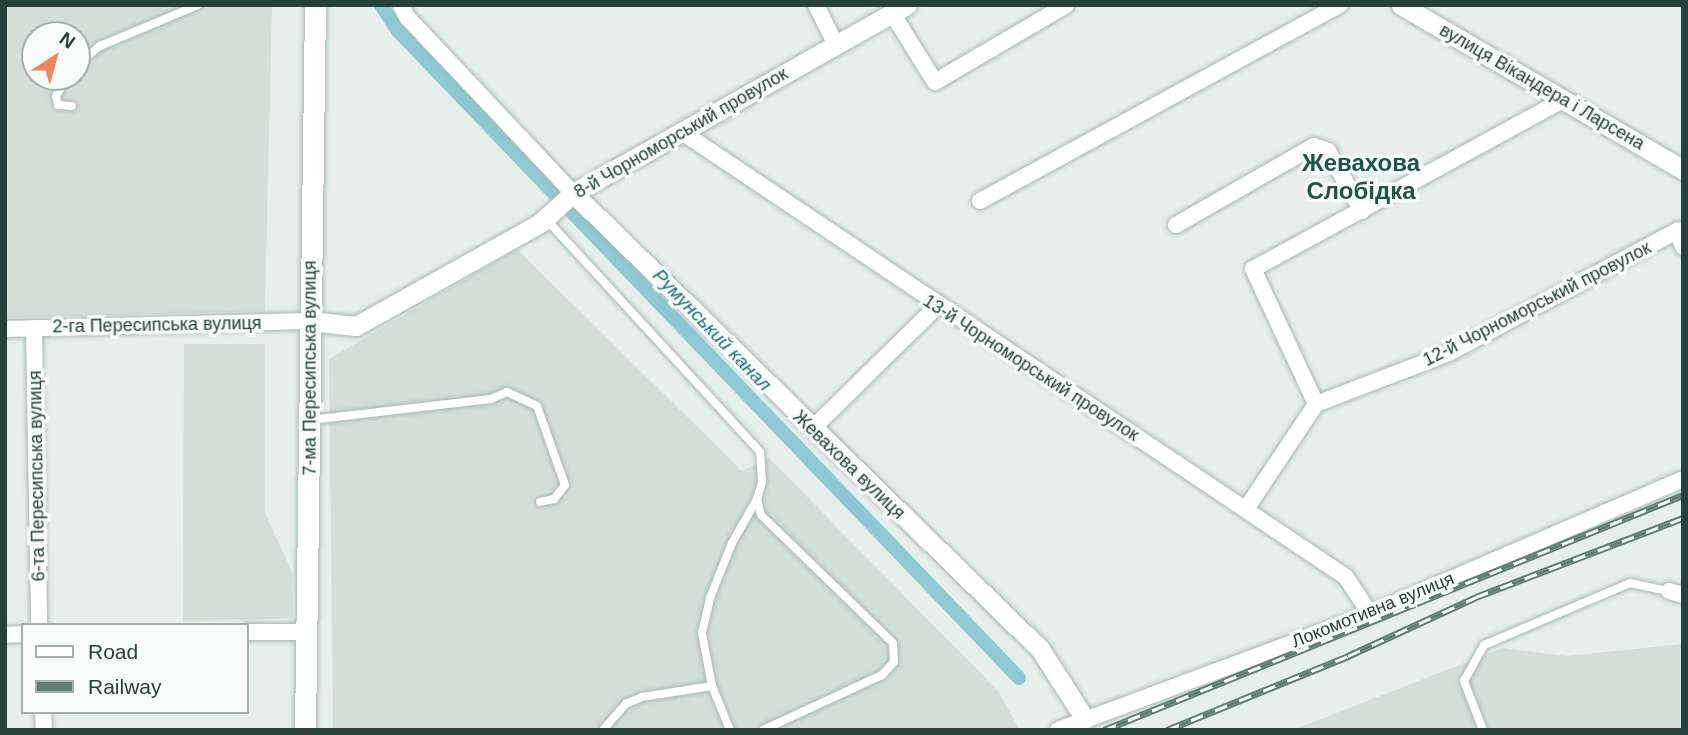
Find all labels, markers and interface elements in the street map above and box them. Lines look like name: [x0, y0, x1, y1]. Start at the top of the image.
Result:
street label: вулиця Вікандера і Ларсена: [1436, 19, 1648, 155]
north arrow: [21, 21, 91, 91]
text: N: [56, 28, 79, 53]
street label: 8-й Чорноморський провулок: [570, 63, 792, 203]
district label: Жевахова Слобідка: [1302, 149, 1420, 205]
street label: 12-й Чорноморський провулок: [1419, 237, 1655, 371]
street label: 7-ма Пересипська вулиця: [299, 260, 321, 476]
water label: Румунський канал: [648, 264, 776, 396]
street label: 13-й Чорноморський провулок: [919, 290, 1143, 446]
street label: 2-га Пересипська вулиця: [52, 312, 262, 338]
street label: 6-та Пересипська вулиця: [24, 370, 50, 582]
street label: Жевахова вулиця: [789, 406, 909, 524]
street label: Локомотивна вулиця: [1289, 568, 1457, 652]
legend: [21, 623, 248, 714]
text: Road: [88, 640, 138, 663]
text: Railway: [88, 675, 162, 698]

